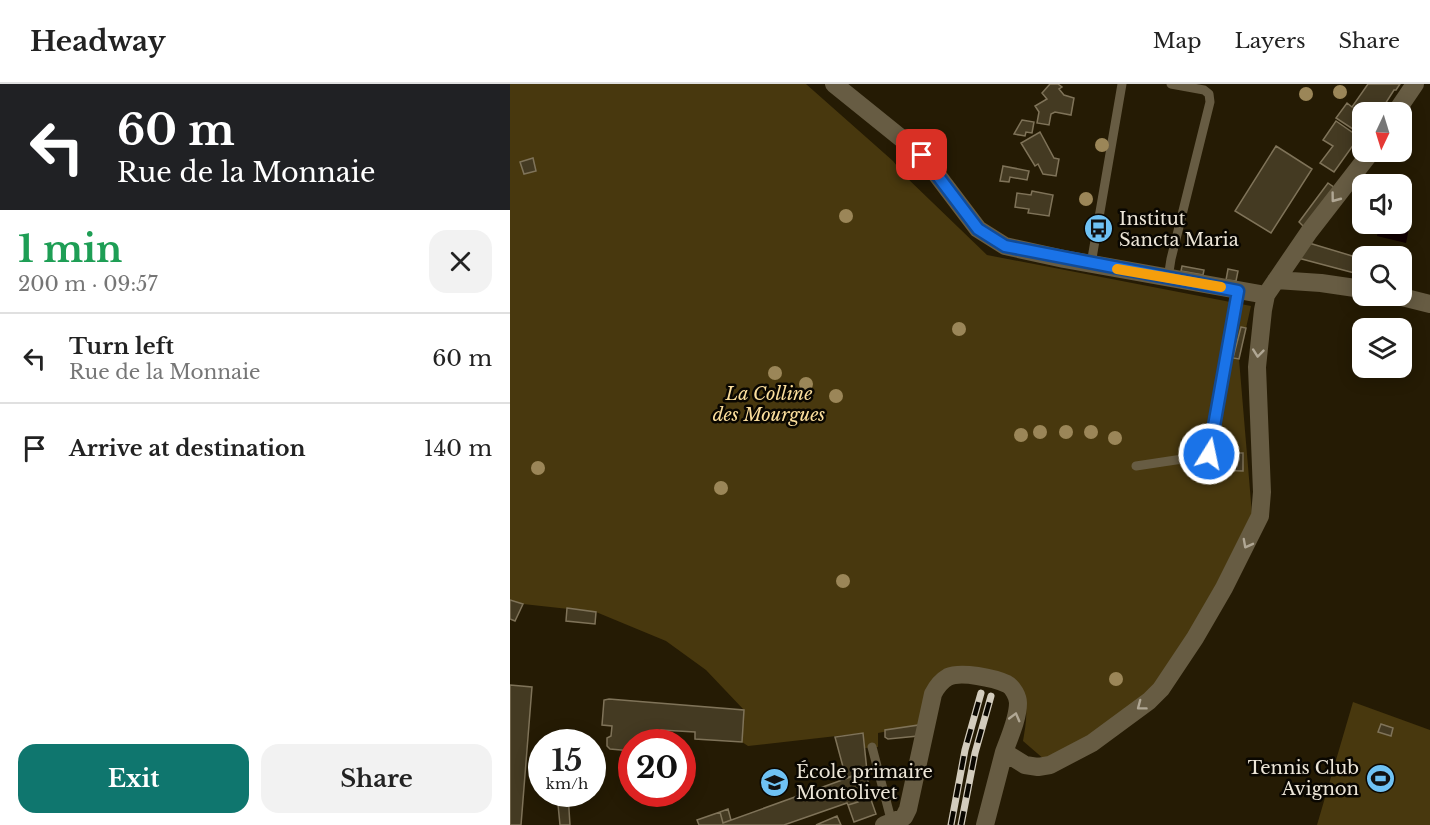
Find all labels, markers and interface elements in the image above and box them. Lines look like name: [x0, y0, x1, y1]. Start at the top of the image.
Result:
text: Headway: [30, 24, 166, 59]
text: Map: [1153, 28, 1202, 54]
text: Layers: [1235, 28, 1306, 54]
text: Share: [1339, 28, 1400, 54]
north arrow: [1352, 102, 1412, 162]
map controls: [1352, 102, 1412, 378]
text: 60 m: [117, 104, 235, 156]
icon: left: [18, 108, 96, 186]
pin: [896, 129, 947, 180]
icon: arrive: [905, 138, 938, 171]
text: Rue de la Monnaie: [117, 156, 375, 189]
button: sound: [1352, 174, 1412, 234]
one-way arrow: [1332, 191, 1343, 202]
place label: Institut Sancta Maria: [1119, 208, 1239, 251]
bus stop icon: Institut Sancta Maria: [1082, 213, 1114, 245]
text: 1 min: [18, 227, 122, 272]
button: close: [429, 230, 492, 293]
button: search: [1352, 246, 1412, 306]
text: 200 m · 09:57: [18, 272, 158, 296]
button: layers: [1352, 318, 1412, 378]
text: Turn left: [69, 333, 174, 360]
icon: left: [18, 342, 51, 375]
text: 60 m: [432, 345, 492, 372]
one-way arrow: [1252, 348, 1265, 357]
text: Rue de la Monnaie: [69, 360, 260, 384]
park label: La Colline des Mourgues: [713, 383, 825, 426]
position arrow: [1177, 422, 1241, 486]
icon: arrive: [18, 432, 51, 465]
text: Arrive at destination: [69, 435, 306, 462]
text: 140 m: [424, 435, 492, 462]
one-way arrow: [1243, 538, 1254, 549]
one-way arrow: [1137, 699, 1148, 710]
one-way arrow: [1007, 712, 1020, 722]
speed limit sign: 20: [618, 729, 696, 807]
text: 15: [552, 742, 582, 779]
button: Exit: [18, 744, 249, 813]
button: Share: [261, 744, 492, 813]
place label: Tennis Club Avignon: [1248, 757, 1359, 800]
place label: École primaire Montolivet: [796, 760, 933, 804]
sports icon: Tennis Club Avignon: [1364, 762, 1396, 794]
school or university icon: École primaire Montolivet: [759, 766, 791, 798]
text: km/h: [546, 774, 588, 793]

